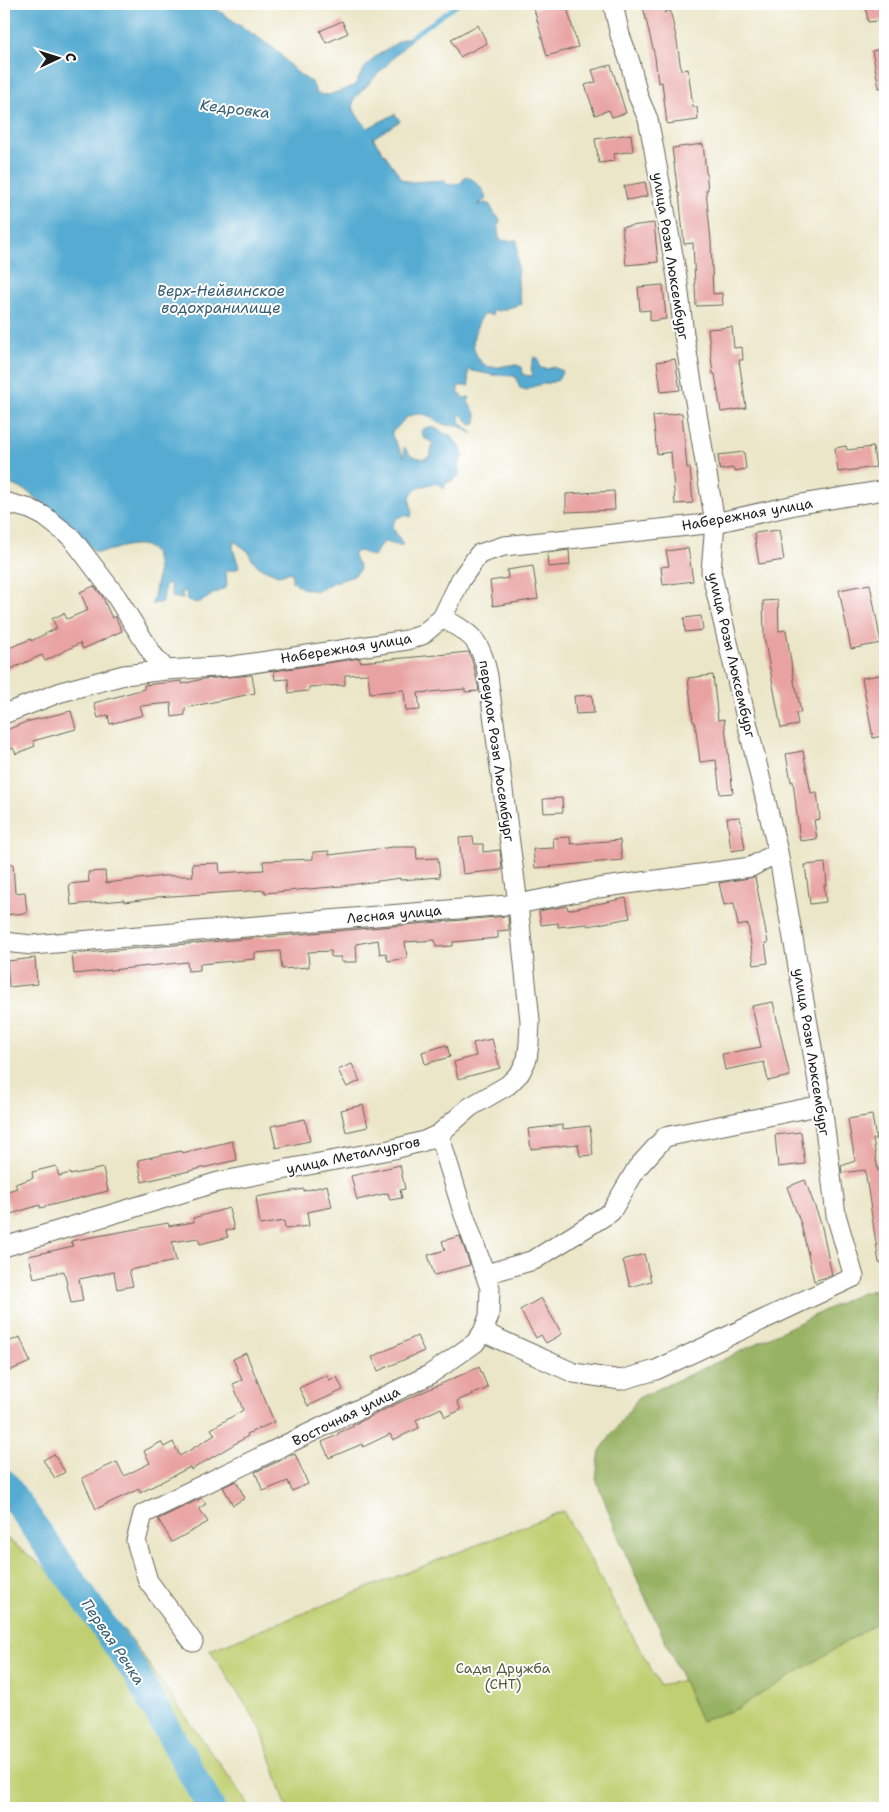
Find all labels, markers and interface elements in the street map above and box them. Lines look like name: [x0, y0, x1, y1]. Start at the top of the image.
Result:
north arrow: [32, 32, 82, 82]
text: С: [62, 52, 80, 62]
water label: Кедровка: [199, 95, 271, 123]
street label: улица Розы Люксембург: [649, 171, 693, 342]
water label: Верх-Нейвинское водохранилище: [157, 281, 285, 318]
street label: Набережная улица: [680, 494, 814, 534]
street label: улица Розы Люксембург: [704, 571, 760, 740]
street label: Набережная улица: [279, 629, 413, 667]
street label: переулок Розы Люсембург: [475, 659, 519, 844]
street label: Лесная улица: [346, 901, 443, 927]
street label: улица Розы Люксембург: [790, 967, 834, 1138]
street label: улица Металлургов: [284, 1132, 422, 1178]
street label: Восточная улица: [289, 1382, 403, 1450]
water label: Первая Речка: [77, 1595, 149, 1689]
park label: Сады Дружба (СНТ): [455, 1659, 551, 1693]

